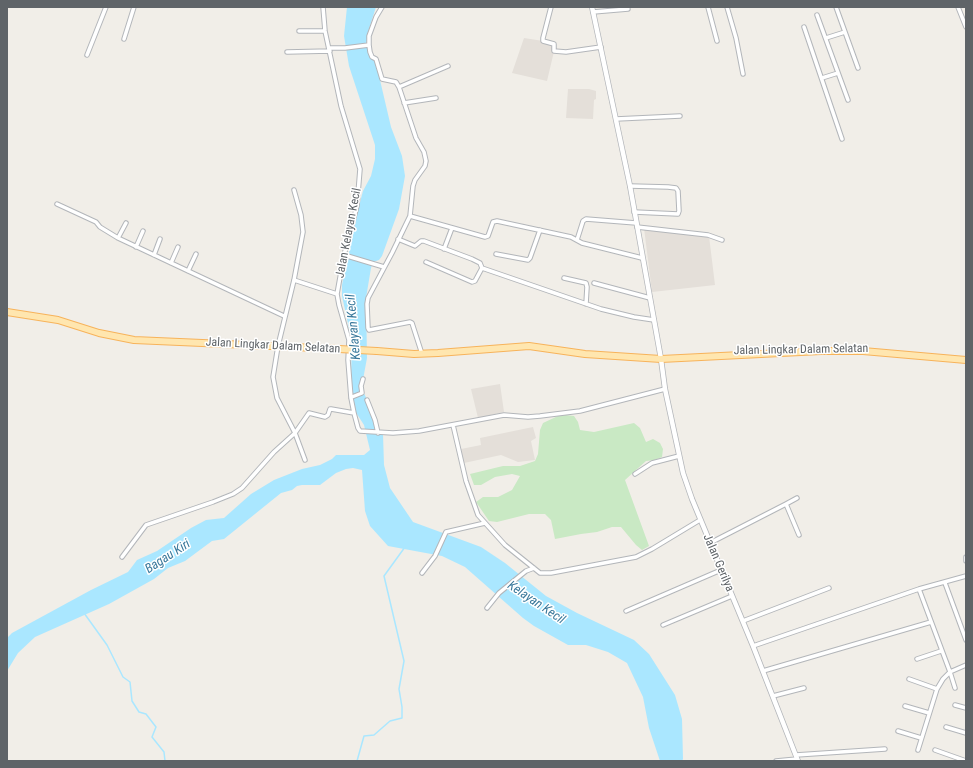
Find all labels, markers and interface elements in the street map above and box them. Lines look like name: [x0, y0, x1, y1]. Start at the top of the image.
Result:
street label: Jalan Kelayan Kecil: [333, 187, 365, 279]
water label: Kelayan Kecil: [343, 293, 365, 361]
street label: Jalan Lingkar Dalam Selatan: [205, 335, 341, 357]
street label: Jalan Lingkar Dalam Selatan: [734, 342, 868, 358]
street label: Jalan Gerilya: [699, 532, 737, 594]
water label: Bagau Kiri: [142, 537, 194, 577]
water label: Kelayan Kecil: [504, 578, 568, 628]

